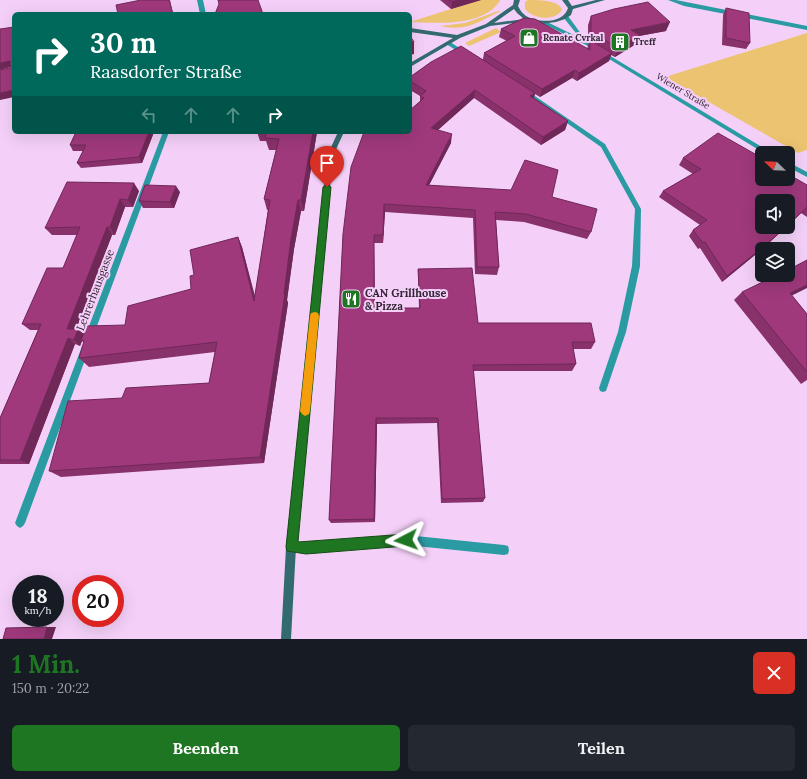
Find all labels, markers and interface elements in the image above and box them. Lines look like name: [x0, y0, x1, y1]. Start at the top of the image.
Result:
text: 30 m: [90, 25, 157, 61]
shop icon: Renate Cvrkal: [518, 27, 540, 49]
icon: right: [24, 28, 76, 80]
building icon: Treff: [609, 31, 631, 53]
place label: Renate Cvrkal: [543, 32, 604, 43]
place label: Treff: [634, 36, 656, 47]
text: Raasdorfer Straße: [90, 60, 242, 83]
street label: Wiener Straße: [654, 70, 712, 111]
icon: left: [138, 104, 160, 126]
icon: ahead: [180, 104, 202, 126]
icon: ahead: [222, 104, 244, 126]
icon: right: [264, 104, 286, 126]
pin: [310, 146, 344, 187]
north arrow: [755, 146, 795, 186]
map controls: [755, 146, 795, 282]
icon: arrive: [316, 152, 338, 174]
button: sound: [755, 194, 795, 234]
button: layers: [755, 242, 795, 282]
street label: Lehrerhausgasse: [73, 247, 117, 333]
place label: CAN Grillhouse & Pizza: [365, 286, 446, 313]
restaurant icon: CAN Grillhouse & Pizza: [340, 288, 362, 310]
position arrow: [385, 519, 427, 561]
speed limit sign: 20: [72, 575, 124, 627]
text: 18: [28, 583, 48, 608]
text: km/h: [24, 604, 52, 617]
text: 1 Min.: [12, 649, 80, 680]
button: close: [753, 652, 795, 694]
text: 150 m · 20:22: [12, 680, 89, 697]
button: Beenden: [12, 725, 400, 771]
button: Teilen: [408, 725, 795, 771]

